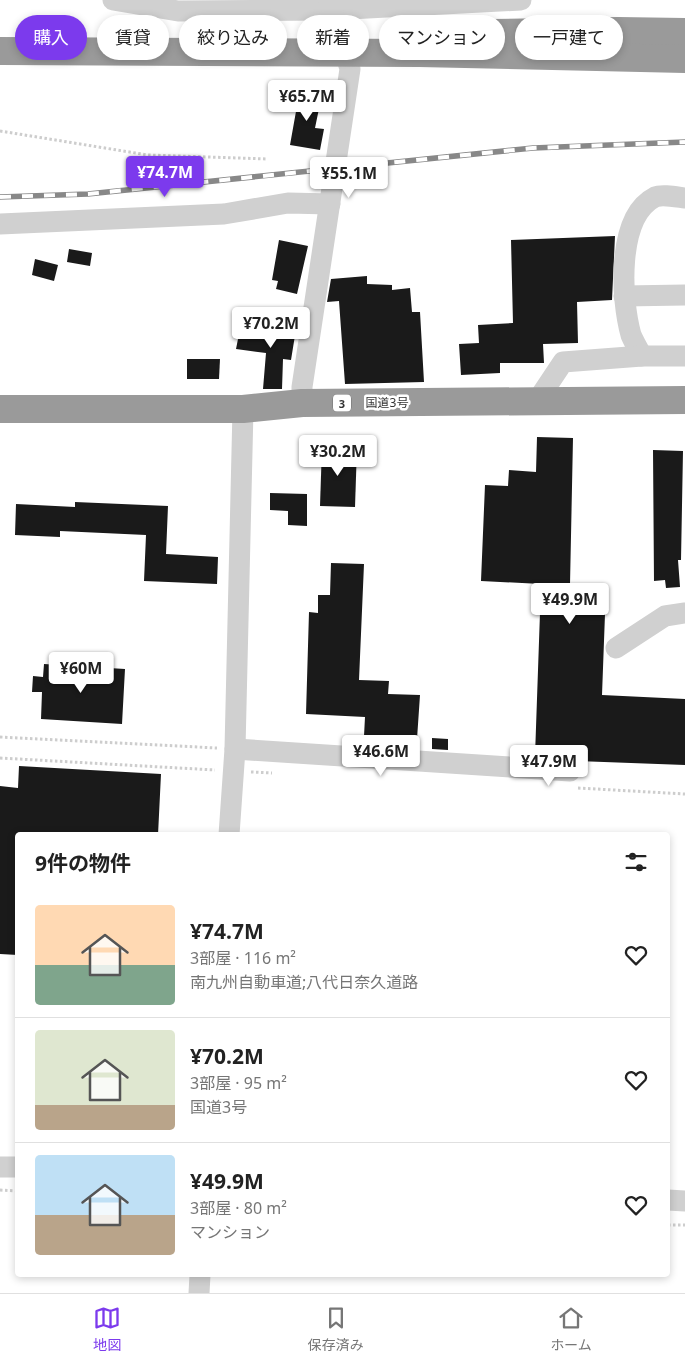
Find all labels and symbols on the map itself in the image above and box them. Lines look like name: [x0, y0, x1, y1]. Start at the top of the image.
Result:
pin: ¥65.7M: [266, 80, 348, 122]
pin: ¥74.7M: [124, 156, 206, 198]
pin: ¥55.1M: [308, 156, 390, 199]
pin: ¥70.2M: [230, 306, 312, 349]
road number: 3: [333, 394, 351, 412]
street label: 国道3号: [366, 394, 408, 411]
pin: ¥30.2M: [297, 434, 379, 477]
pin: ¥49.9M: [529, 582, 611, 625]
pin: ¥60M: [51, 652, 111, 694]
pin: ¥46.6M: [340, 734, 422, 777]
pin: ¥47.9M: [508, 744, 590, 787]

